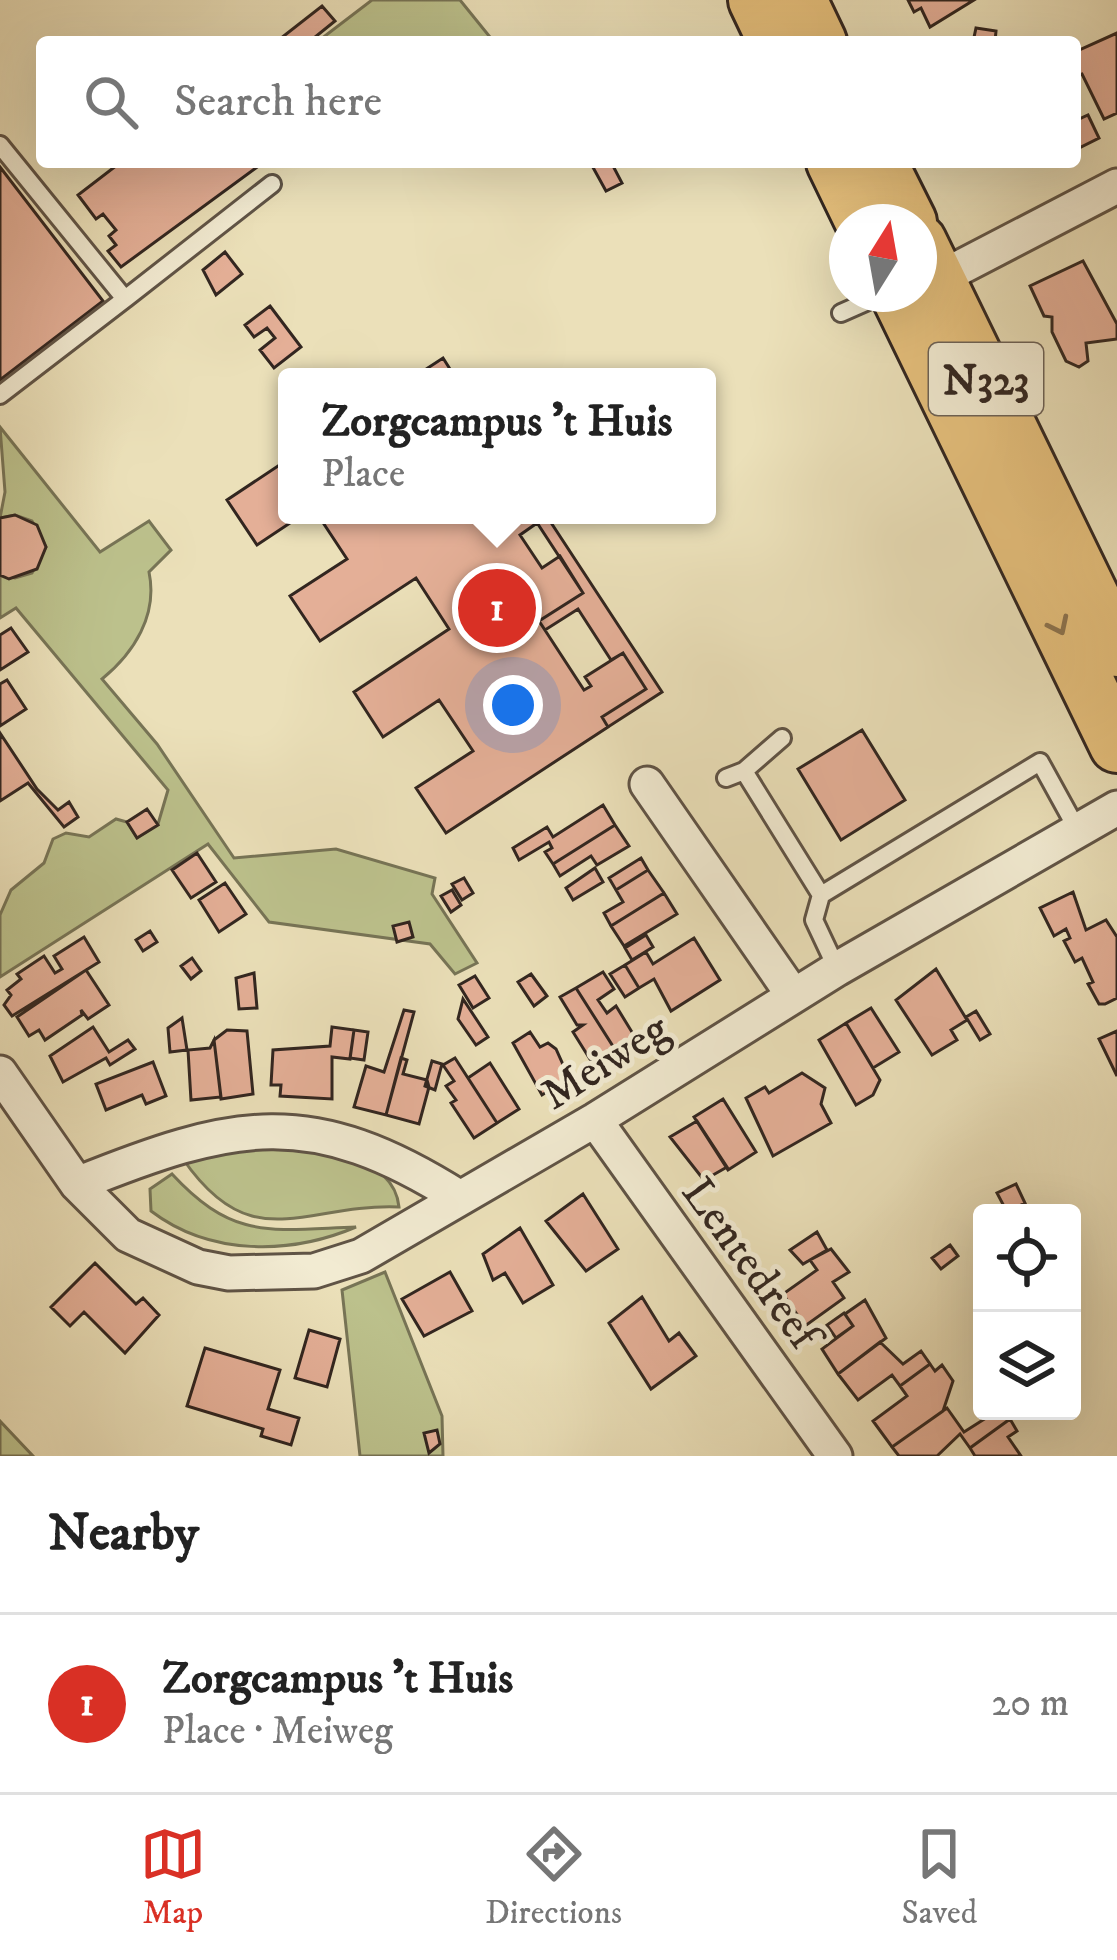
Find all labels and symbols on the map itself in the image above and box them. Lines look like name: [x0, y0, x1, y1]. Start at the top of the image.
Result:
north arrow: [829, 204, 937, 312]
road number: N323: [929, 343, 1043, 415]
pin: 1: [458, 563, 536, 653]
one-way arrow: [1045, 614, 1068, 635]
your location: [483, 675, 543, 735]
street label: Meiweg: [531, 1002, 680, 1123]
street label: Lentedreef: [669, 1167, 834, 1366]

